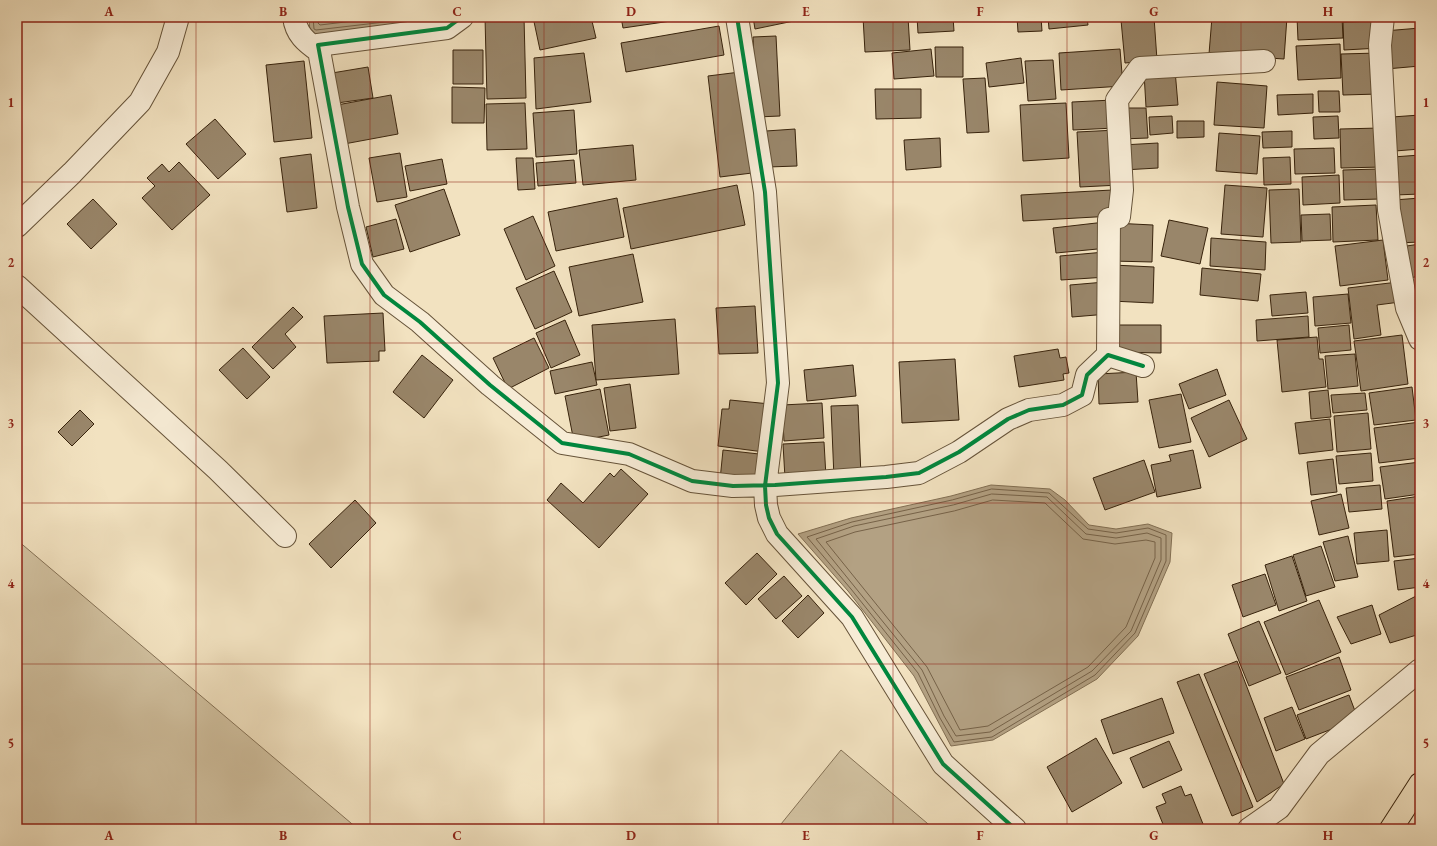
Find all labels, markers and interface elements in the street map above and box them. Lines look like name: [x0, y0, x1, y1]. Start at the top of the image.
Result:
text: A: [103, 3, 114, 20]
text: B: [279, 3, 287, 20]
text: C: [452, 3, 462, 20]
text: D: [626, 3, 636, 20]
text: E: [802, 3, 810, 20]
text: F: [976, 3, 984, 20]
text: G: [1149, 3, 1159, 20]
text: H: [1323, 3, 1334, 20]
text: 1: [8, 94, 15, 111]
text: 1: [1423, 94, 1430, 111]
text: 2: [8, 254, 15, 271]
text: 2: [1423, 254, 1430, 271]
text: 3: [8, 415, 15, 432]
text: 3: [1423, 415, 1430, 432]
text: 4: [8, 575, 15, 592]
text: 4: [1423, 575, 1430, 592]
text: 5: [8, 735, 14, 752]
text: 5: [1423, 735, 1429, 752]
text: A: [103, 827, 114, 844]
text: B: [279, 827, 287, 844]
text: C: [452, 827, 462, 844]
text: D: [626, 827, 636, 844]
text: E: [802, 827, 810, 844]
text: F: [976, 827, 984, 844]
text: G: [1149, 827, 1159, 844]
text: H: [1323, 827, 1334, 844]

